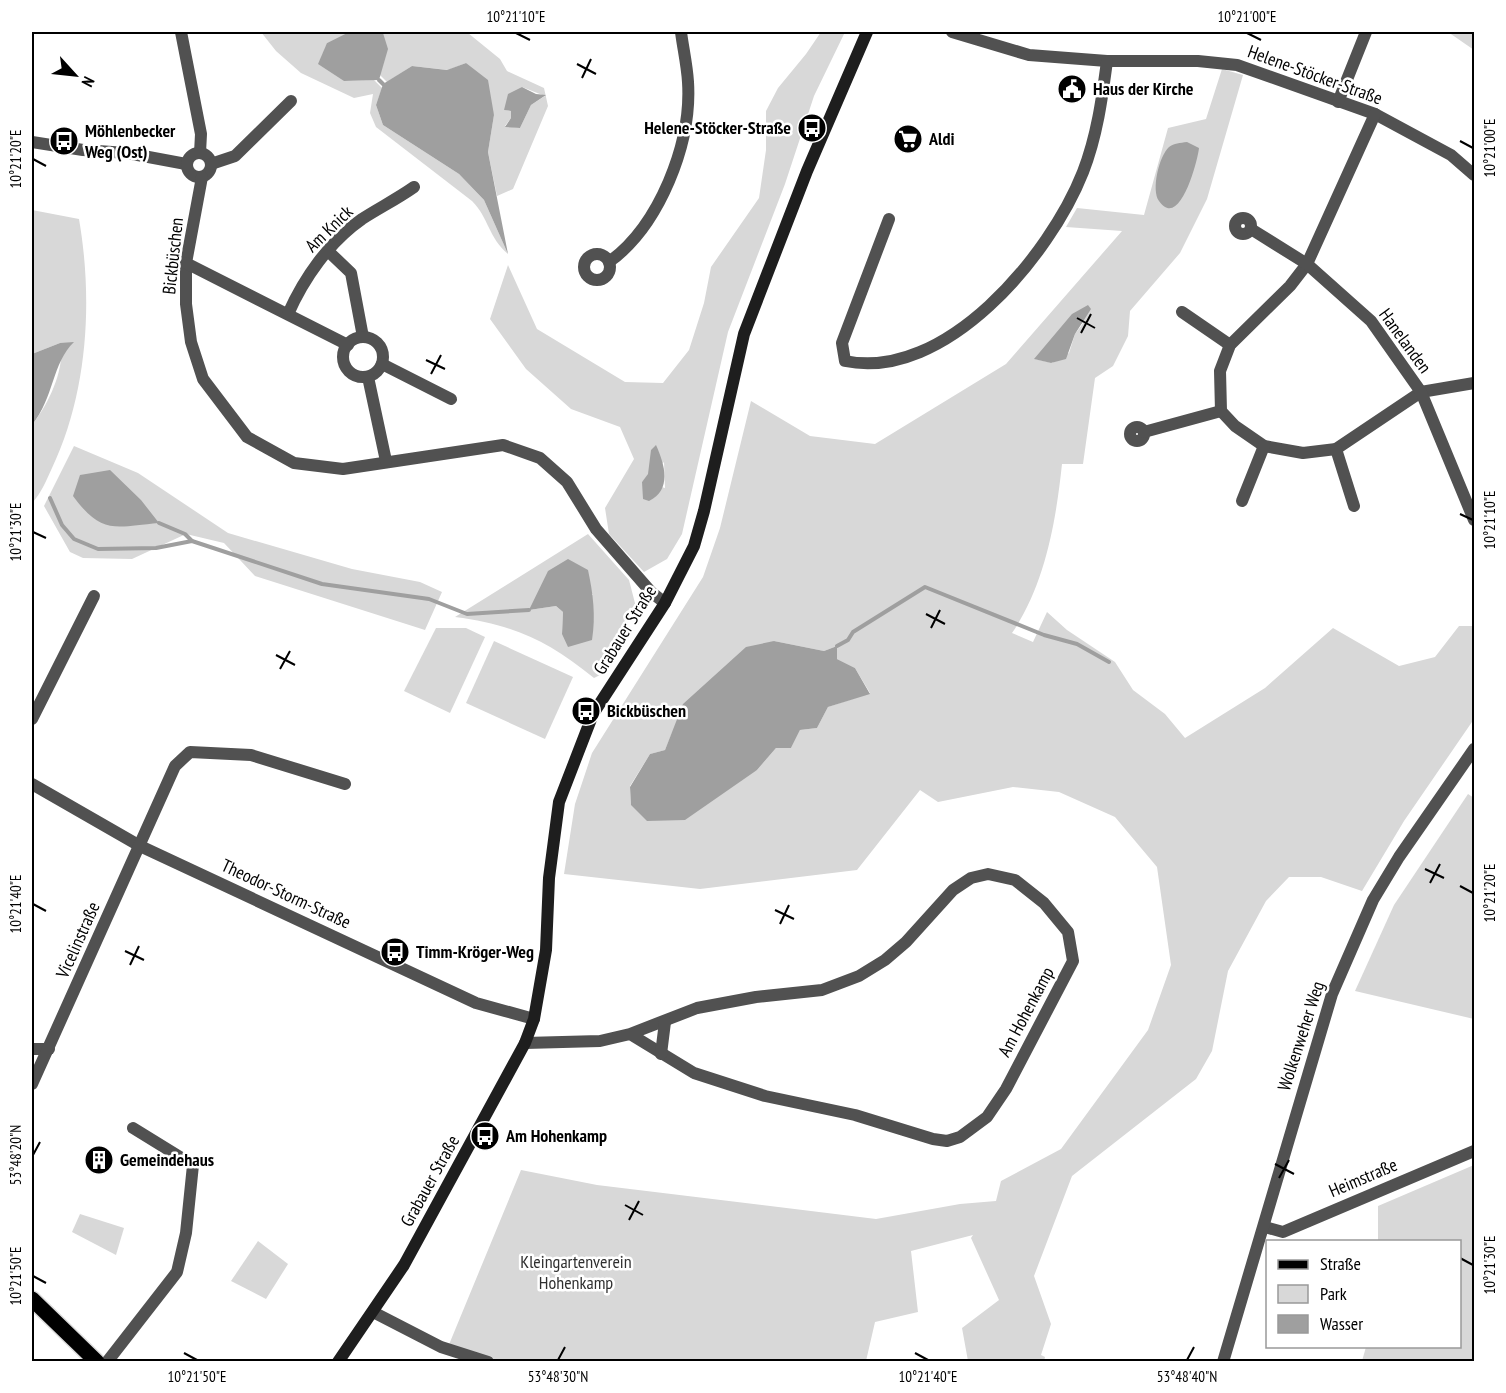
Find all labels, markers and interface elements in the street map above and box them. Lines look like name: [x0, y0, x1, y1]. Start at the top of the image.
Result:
text: 10°21'10"E: [486, 7, 546, 26]
text: 10°21'00"E: [1217, 7, 1277, 26]
street label: Helene-Stöcker-Straße: [1245, 40, 1386, 110]
north arrow: [45, 45, 105, 105]
text: N: [77, 73, 99, 90]
public building icon: Haus der Kirche: [1056, 73, 1088, 105]
place label: Haus der Kirche: [1093, 77, 1194, 100]
bus stop icon: Helene-Stöcker-Straße: [796, 112, 828, 144]
place label: Helene-Stöcker-Straße: [644, 116, 791, 139]
text: 10°21'00"E: [1480, 118, 1499, 178]
place label: Möhlenbecker Weg (Ost): [84, 119, 176, 163]
supermarket icon: Aldi: [892, 123, 924, 155]
bus stop icon: Möhlenbecker Weg (Ost): [48, 125, 80, 157]
place label: Aldi: [928, 127, 954, 150]
text: 10°21'20"E: [6, 129, 25, 189]
street label: Am Knick: [300, 200, 357, 257]
street label: Bickbüschen: [157, 216, 188, 296]
street label: Hanelanden: [1374, 304, 1437, 378]
text: 10°21'10"E: [1480, 490, 1499, 550]
text: 10°21'30"E: [6, 502, 25, 562]
street label: Grabauer Straße: [588, 581, 661, 679]
bus stop icon: Bickbüschen: [570, 695, 602, 727]
place label: Bickbüschen: [607, 699, 686, 722]
street label: Theodor-Storm-Straße: [218, 854, 354, 934]
text: 10°21'20"E: [1480, 863, 1499, 923]
text: 10°21'40"E: [6, 874, 25, 934]
street label: Vicelinstraße: [50, 898, 105, 982]
bus stop icon: Timm-Kröger-Weg: [379, 936, 411, 968]
place label: Timm-Kröger-Weg: [416, 940, 534, 963]
street label: Am Hohenkamp: [992, 963, 1059, 1061]
street label: Wolkenweher Weg: [1272, 978, 1329, 1094]
bus stop icon: Am Hohenkamp: [469, 1120, 501, 1152]
place label: Am Hohenkamp: [505, 1124, 607, 1147]
text: 53°48'20"N: [6, 1125, 25, 1185]
street label: Grabauer Straße: [395, 1131, 464, 1231]
building icon: Gemeindehaus: [83, 1144, 115, 1176]
place label: Gemeindehaus: [120, 1148, 214, 1171]
street label: Heimstraße: [1325, 1153, 1400, 1202]
text: 10°21'30"E: [1480, 1235, 1499, 1295]
legend: [1266, 1240, 1461, 1348]
text: 10°21'50"E: [6, 1246, 25, 1306]
park label: Kleingartenverein Hohenkamp: [520, 1250, 632, 1294]
text: Straße: [1320, 1252, 1361, 1275]
text: Park: [1320, 1282, 1347, 1305]
text: Wasser: [1320, 1312, 1363, 1335]
text: 10°21'50"E: [167, 1367, 227, 1386]
text: 53°48'30"N: [528, 1367, 588, 1386]
text: 10°21'40"E: [898, 1367, 958, 1386]
text: 53°48'40"N: [1157, 1367, 1217, 1386]

